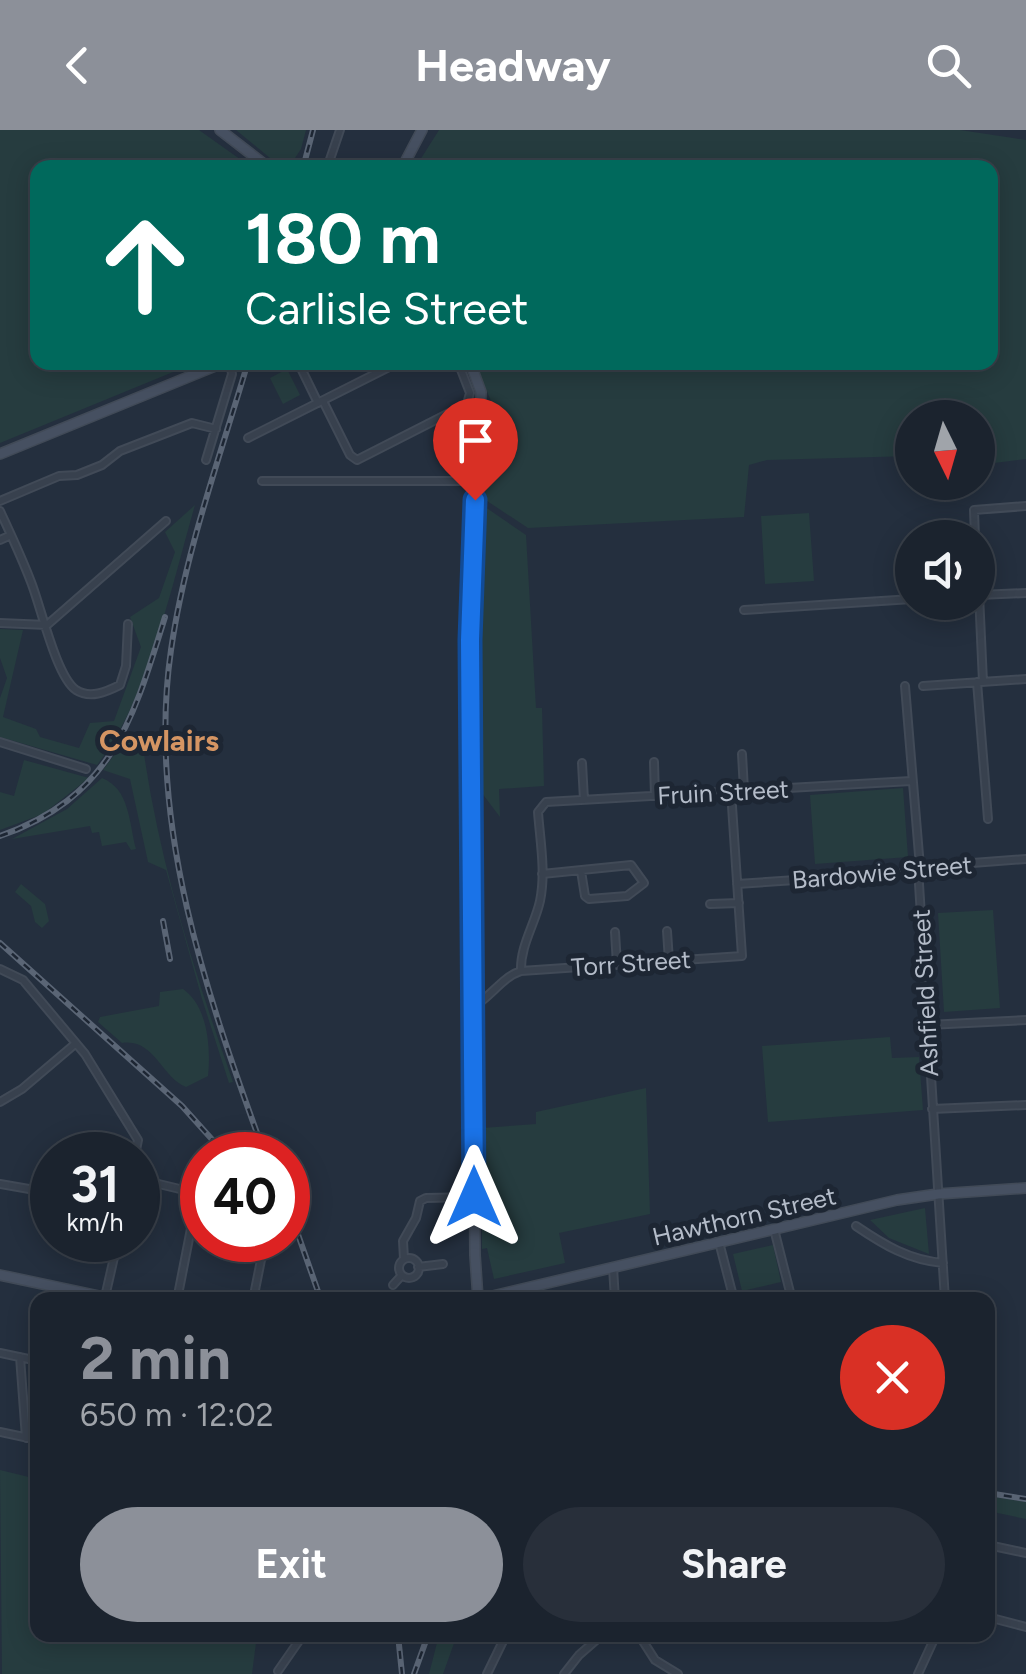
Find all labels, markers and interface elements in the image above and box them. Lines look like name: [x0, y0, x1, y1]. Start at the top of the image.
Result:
icon: back: [50, 38, 105, 93]
text: Headway: [415, 38, 611, 92]
icon: search: [921, 38, 976, 93]
text: 180 m: [245, 196, 440, 281]
icon: ahead: [80, 200, 210, 330]
text: Carlisle Street: [245, 281, 529, 335]
pin: [433, 398, 518, 501]
north arrow: [895, 400, 995, 500]
map controls: [895, 400, 995, 620]
icon: arrive: [448, 413, 503, 468]
button: sound: [895, 520, 995, 620]
district label: Cowlairs: [99, 722, 219, 759]
street label: Fruin Street: [656, 774, 790, 810]
street label: Bardowie Street: [791, 849, 973, 895]
street label: Ashfield Street: [906, 909, 944, 1077]
street label: Torr Street: [570, 944, 692, 982]
speed limit sign: 40: [180, 1132, 310, 1262]
position arrow: [422, 1145, 526, 1249]
text: 31: [71, 1154, 119, 1215]
street label: Hawthorn Street: [649, 1180, 839, 1252]
text: km/h: [66, 1207, 124, 1237]
text: 2 min: [80, 1322, 231, 1394]
button: close: [840, 1325, 945, 1430]
text: 650 m · 12:02: [80, 1396, 274, 1434]
button: Exit: [80, 1507, 503, 1622]
button: Share: [523, 1507, 945, 1622]

